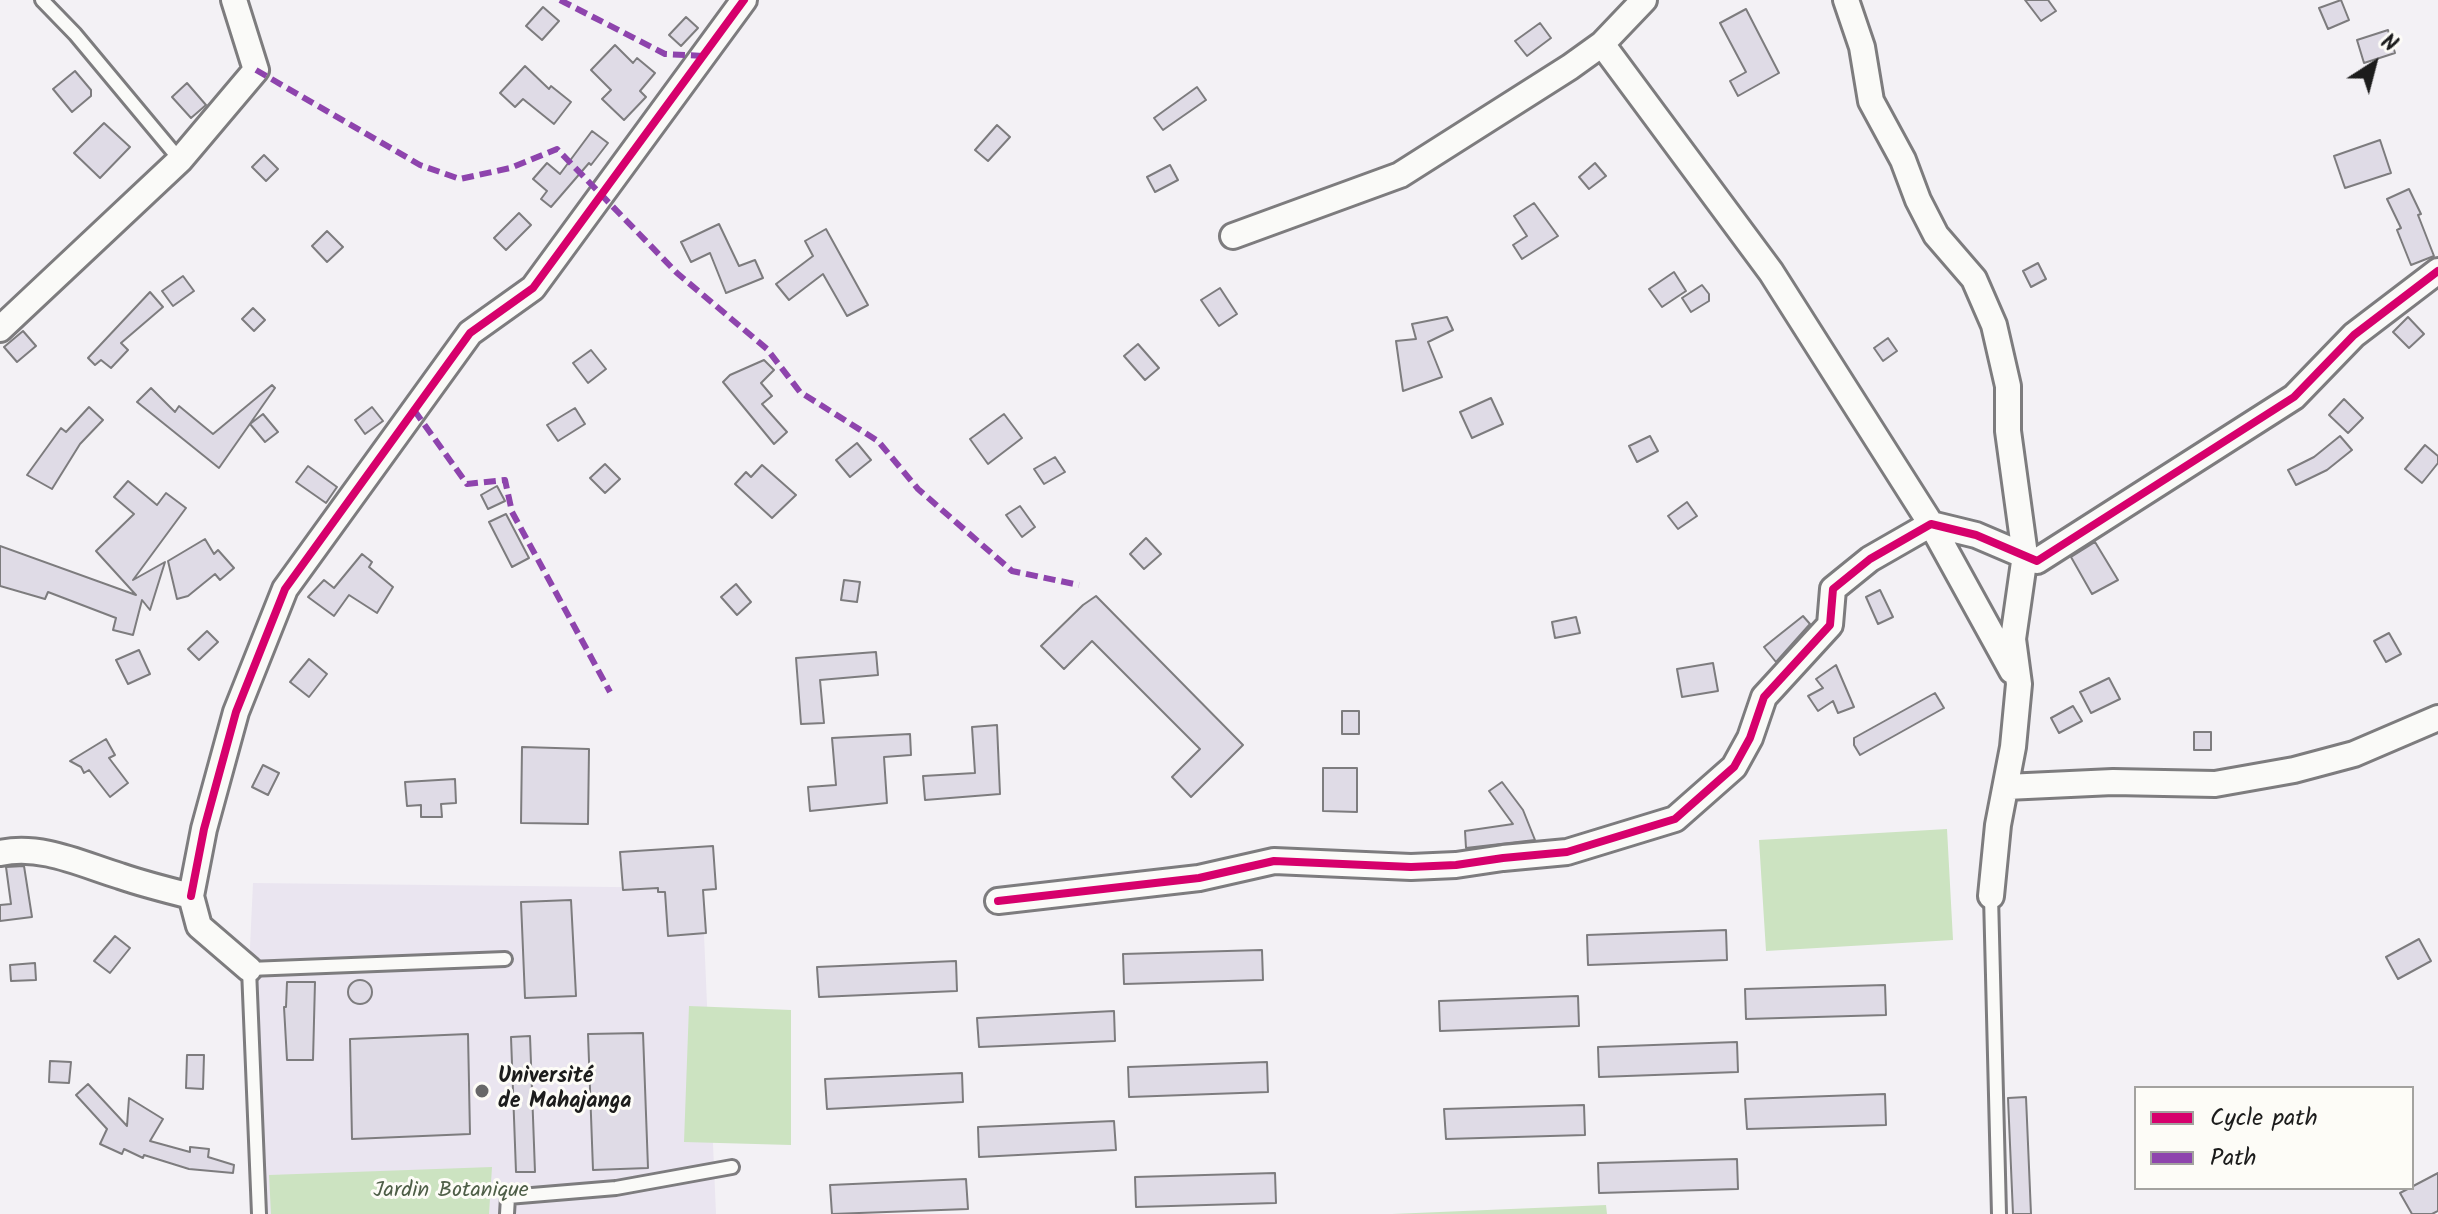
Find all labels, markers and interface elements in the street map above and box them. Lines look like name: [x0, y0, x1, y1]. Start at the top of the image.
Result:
north arrow: [2334, 24, 2414, 104]
text: N: [2372, 26, 2404, 62]
place label: Université de Mahajanga: [498, 1065, 631, 1116]
marker: Université de Mahajanga: [473, 1082, 491, 1100]
legend: [2134, 1086, 2414, 1190]
text: Cycle path: [2210, 1099, 2318, 1138]
text: Path: [2210, 1139, 2256, 1178]
park label: Jardin Botanique: [373, 1179, 529, 1205]

